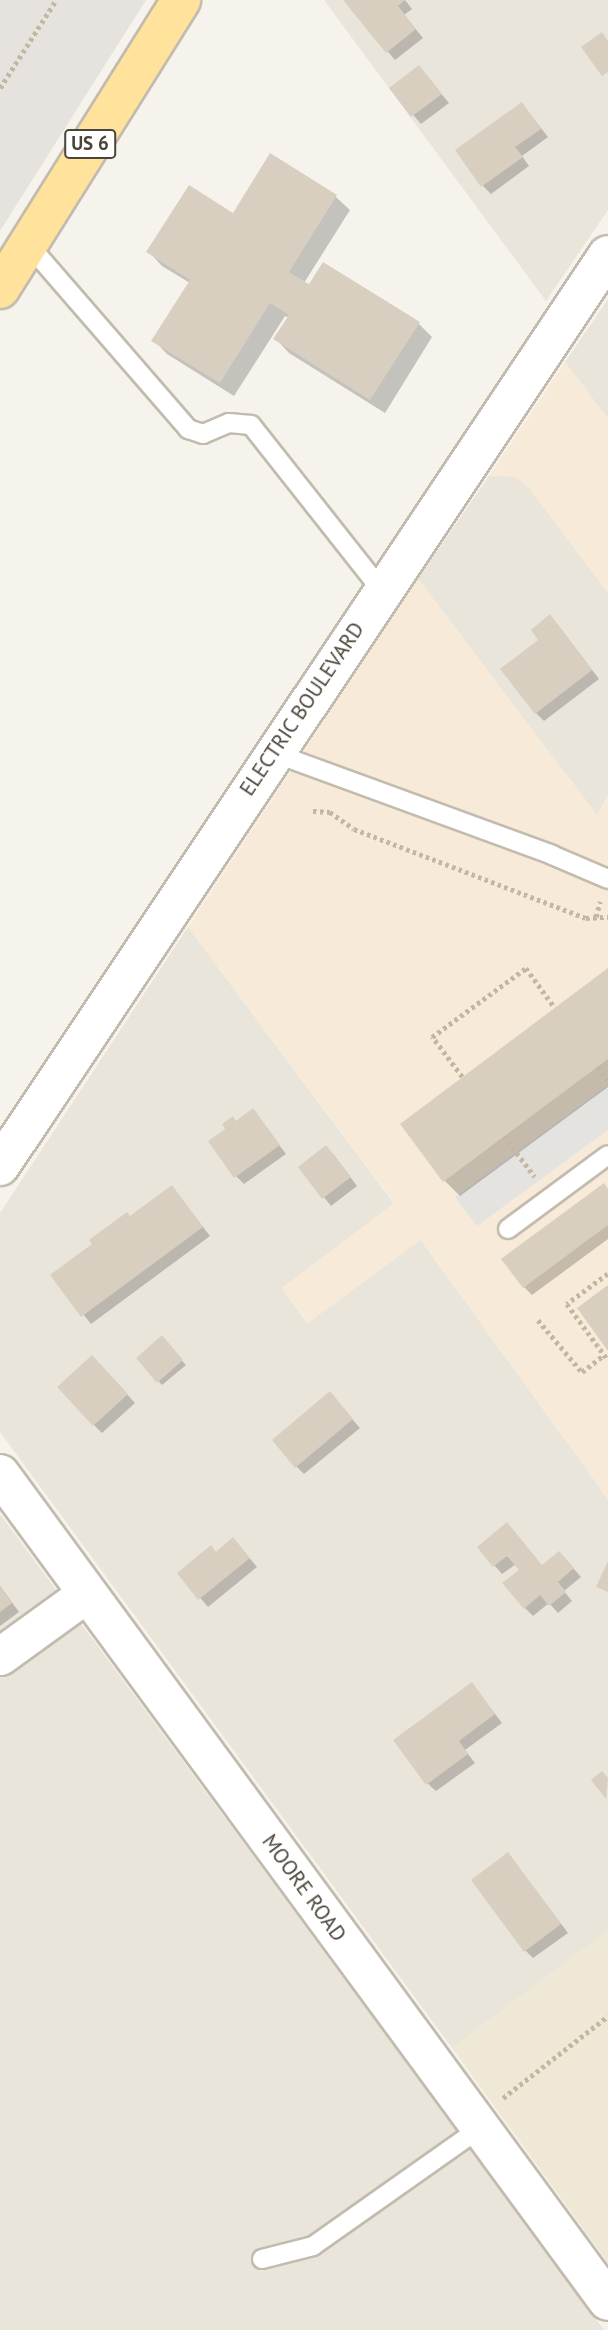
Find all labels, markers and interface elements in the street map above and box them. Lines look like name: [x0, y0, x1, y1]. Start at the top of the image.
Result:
road number: US 6: [64, 128, 116, 160]
street label: ELECTRIC BOULEVARD: [234, 617, 370, 801]
street label: MOORE ROAD: [257, 1830, 351, 1946]

